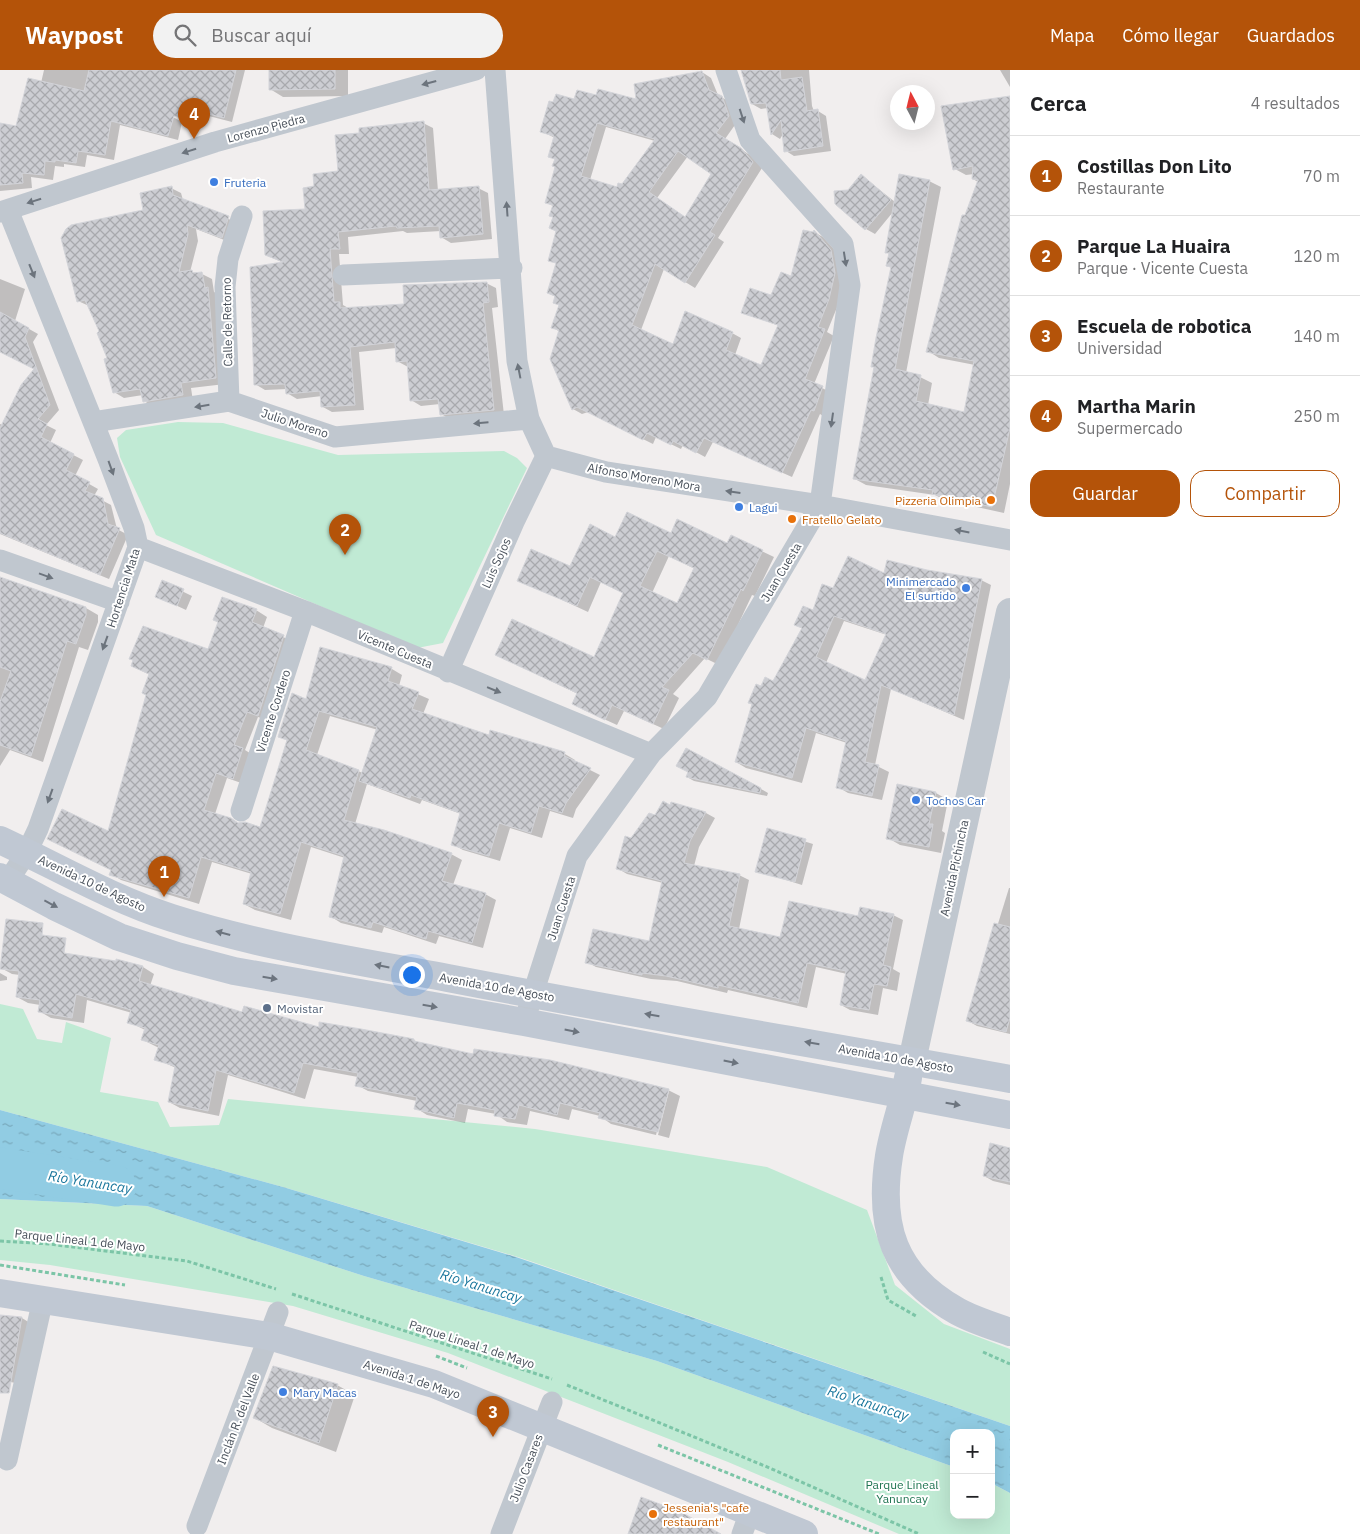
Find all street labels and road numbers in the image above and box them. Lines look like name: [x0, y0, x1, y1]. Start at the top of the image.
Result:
street label: Lorenzo Piedra: [225, 110, 307, 146]
street label: Calle de Retorno: [219, 277, 235, 367]
street label: Julio Moreno: [260, 405, 331, 441]
street label: Alfonso Moreno Mora: [586, 460, 702, 494]
street label: Luis Sojos: [478, 535, 514, 591]
street label: Juan Cuesta: [758, 539, 805, 604]
street label: Hortencia Mata: [103, 546, 143, 629]
street label: Vicente Cuesta: [355, 626, 436, 672]
street label: Vicente Cordero: [253, 667, 294, 754]
street label: Avenida Pichincha: [936, 818, 972, 918]
street label: Avenida 10 de Agosto: [36, 852, 148, 915]
street label: Juan Cuesta: [544, 874, 579, 942]
street label: Avenida 10 de Agosto: [438, 969, 556, 1005]
street label: Avenida 10 de Agosto: [837, 1040, 955, 1076]
street label: Parque Lineal 1 de Mayo: [14, 1226, 146, 1254]
street label: Parque Lineal 1 de Mayo: [407, 1317, 537, 1371]
street label: Avenida 1 de Mayo: [362, 1356, 463, 1402]
street label: Inclán R. del Valle: [214, 1371, 262, 1467]
street label: Julio Casares: [506, 1432, 546, 1504]

